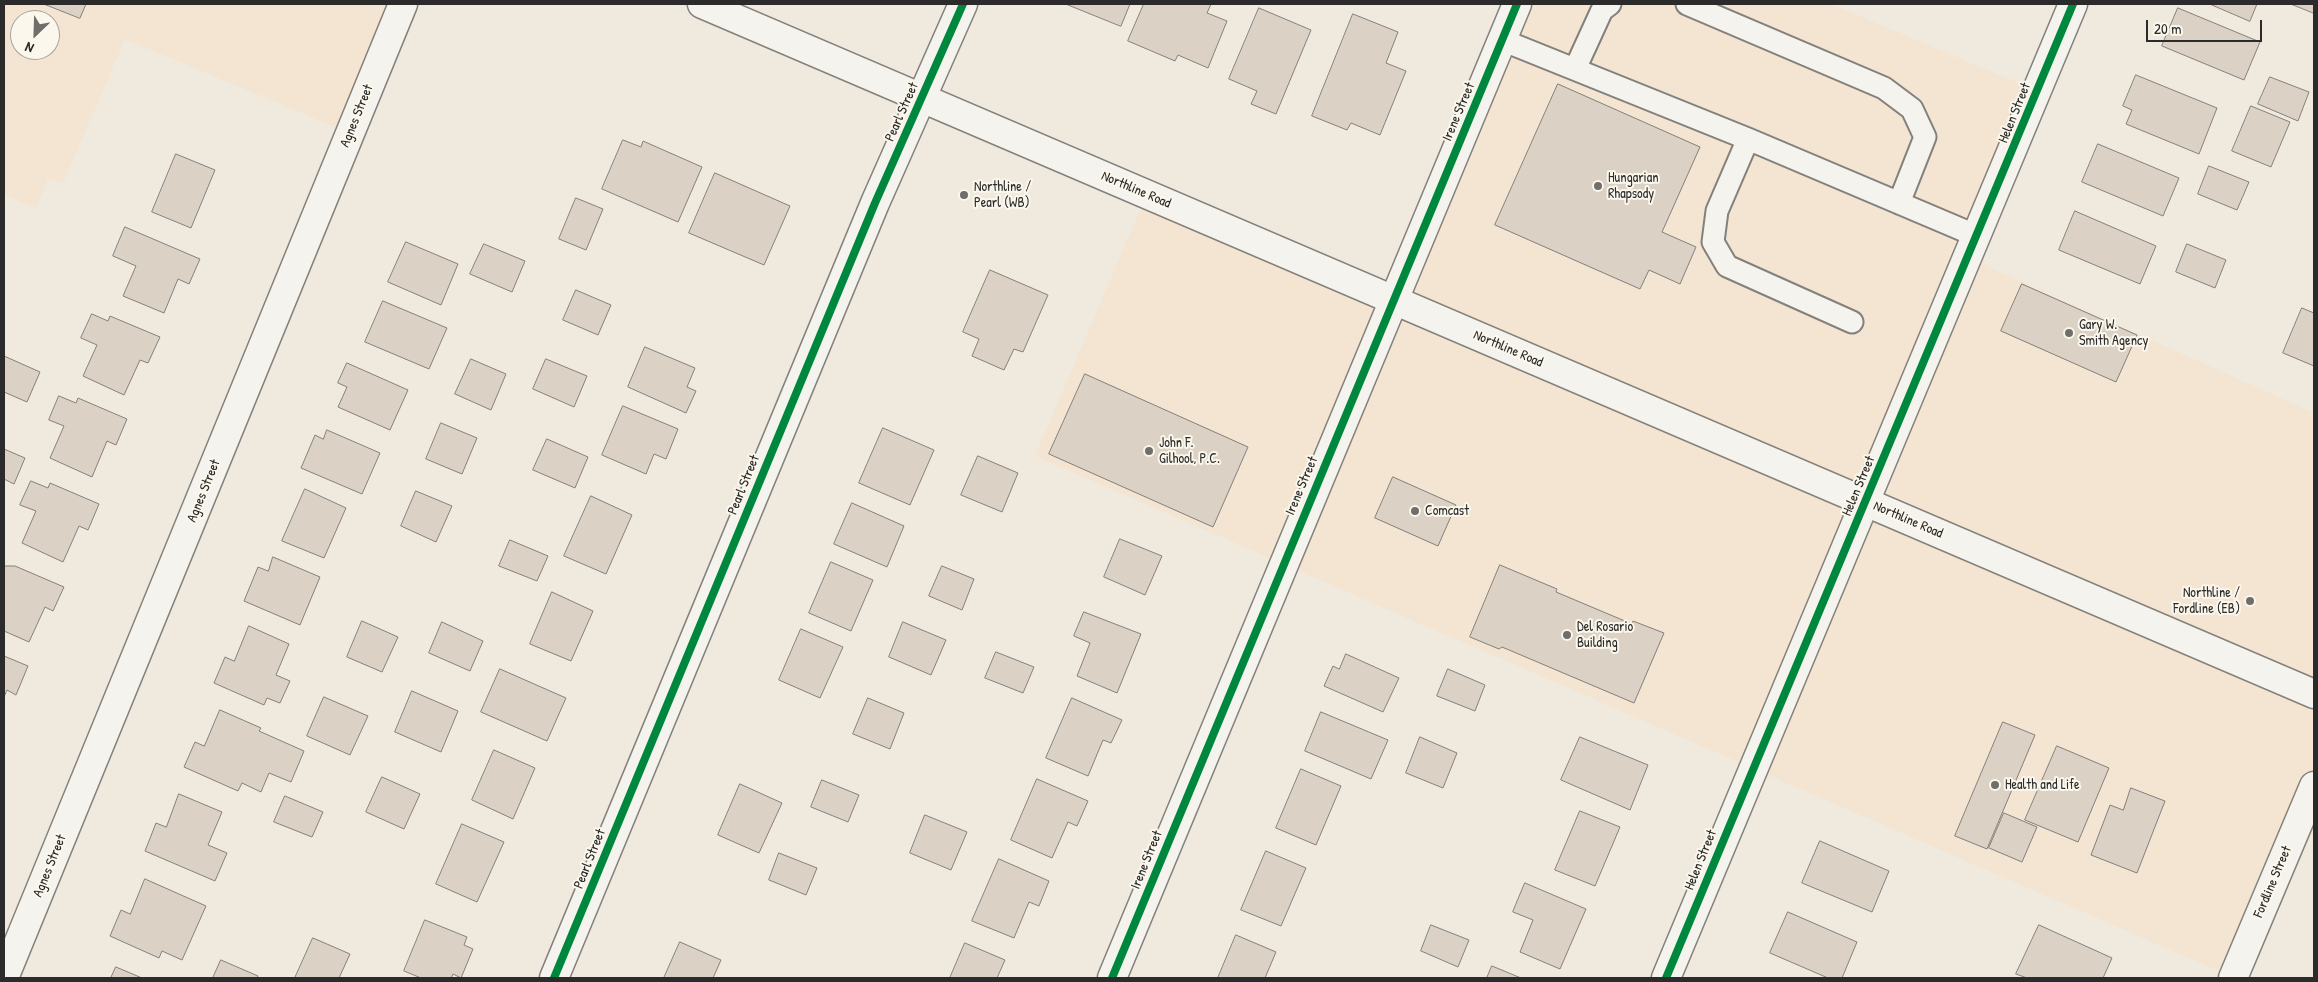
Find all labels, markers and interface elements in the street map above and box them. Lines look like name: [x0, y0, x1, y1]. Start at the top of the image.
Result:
north arrow: [10, 10, 60, 60]
scale bar: [2148, 10, 2264, 42]
text: 20 m: [2154, 18, 2181, 39]
text: N: [22, 38, 36, 58]
street label: Pearl Street: [882, 80, 922, 144]
street label: Irene Street: [1439, 80, 1479, 144]
street label: Helen Street: [1995, 80, 2035, 146]
street label: Agnes Street: [337, 82, 377, 150]
street label: Northline Road: [1099, 168, 1173, 212]
place label: Hungarian Rhapsody: [1608, 170, 1659, 202]
place label: Northline / Pearl (WB): [974, 179, 1031, 212]
marker: Hungarian Rhapsody: [1592, 180, 1604, 192]
marker: Northline / Pearl (WB): [958, 189, 970, 201]
place label: Gary W. Smith Agency: [2079, 317, 2148, 350]
street label: Northline Road: [1471, 327, 1545, 371]
marker: Gary W. Smith Agency: [2063, 327, 2075, 339]
place label: John F. Gilhool, P.C.: [1159, 435, 1220, 468]
marker: John F. Gilhool, P.C.: [1143, 445, 1155, 457]
street label: Pearl Street: [724, 453, 764, 517]
street label: Helen Street: [1839, 453, 1879, 519]
street label: Irene Street: [1282, 454, 1322, 518]
street label: Agnes Street: [184, 457, 224, 525]
street label: Northline Road: [1871, 498, 1945, 542]
place label: Comcast: [1425, 503, 1469, 519]
marker: Comcast: [1409, 505, 1421, 517]
place label: Northline / Fordline (EB): [2173, 585, 2240, 618]
marker: Northline / Fordline (EB): [2244, 595, 2256, 607]
place label: Del Rosario Building: [1577, 619, 1633, 652]
marker: Del Rosario Building: [1561, 629, 1573, 641]
place label: Health and Life: [2005, 777, 2080, 793]
marker: Health and Life: [1989, 779, 2001, 791]
street label: Pearl Street: [570, 827, 610, 891]
street label: Helen Street: [1681, 827, 1721, 893]
street label: Irene Street: [1128, 828, 1166, 892]
street label: Agnes Street: [30, 832, 70, 900]
street label: Fordline Street: [2250, 844, 2296, 920]

